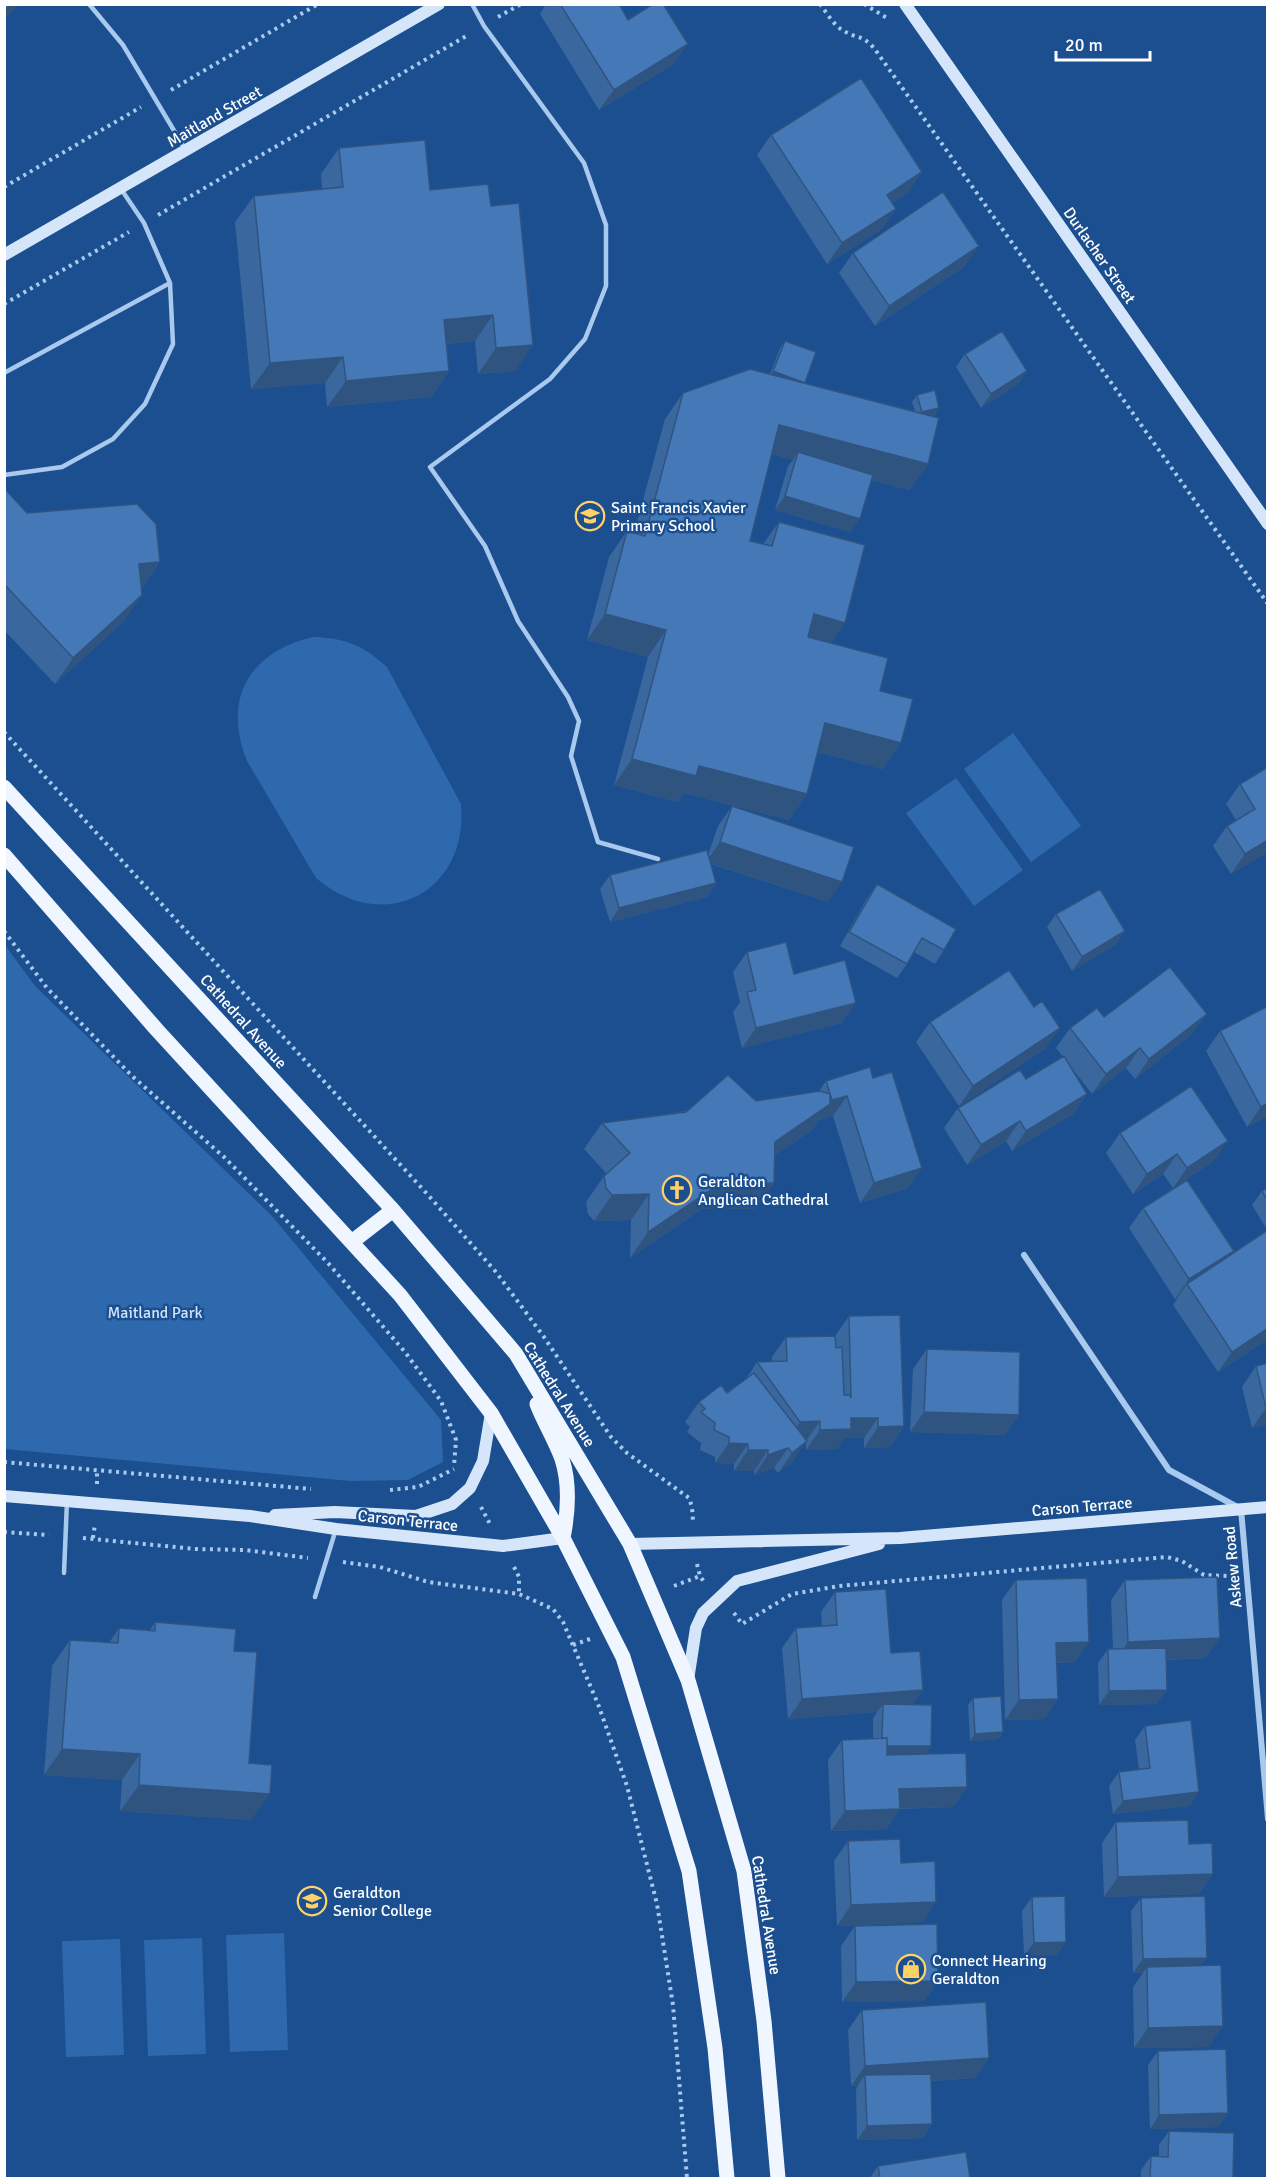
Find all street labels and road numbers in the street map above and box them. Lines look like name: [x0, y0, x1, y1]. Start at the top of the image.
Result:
street label: Maitland Street: [164, 81, 266, 152]
street label: Durlacher Street: [1059, 203, 1140, 308]
street label: Cathedral Avenue: [196, 970, 291, 1073]
street label: Cathedral Avenue: [519, 1338, 600, 1451]
street label: Carson Terrace: [1031, 1493, 1133, 1521]
street label: Carson Terrace: [357, 1506, 459, 1536]
street label: Askew Road: [1219, 1525, 1247, 1608]
street label: Cathedral Avenue: [747, 1854, 785, 1976]

